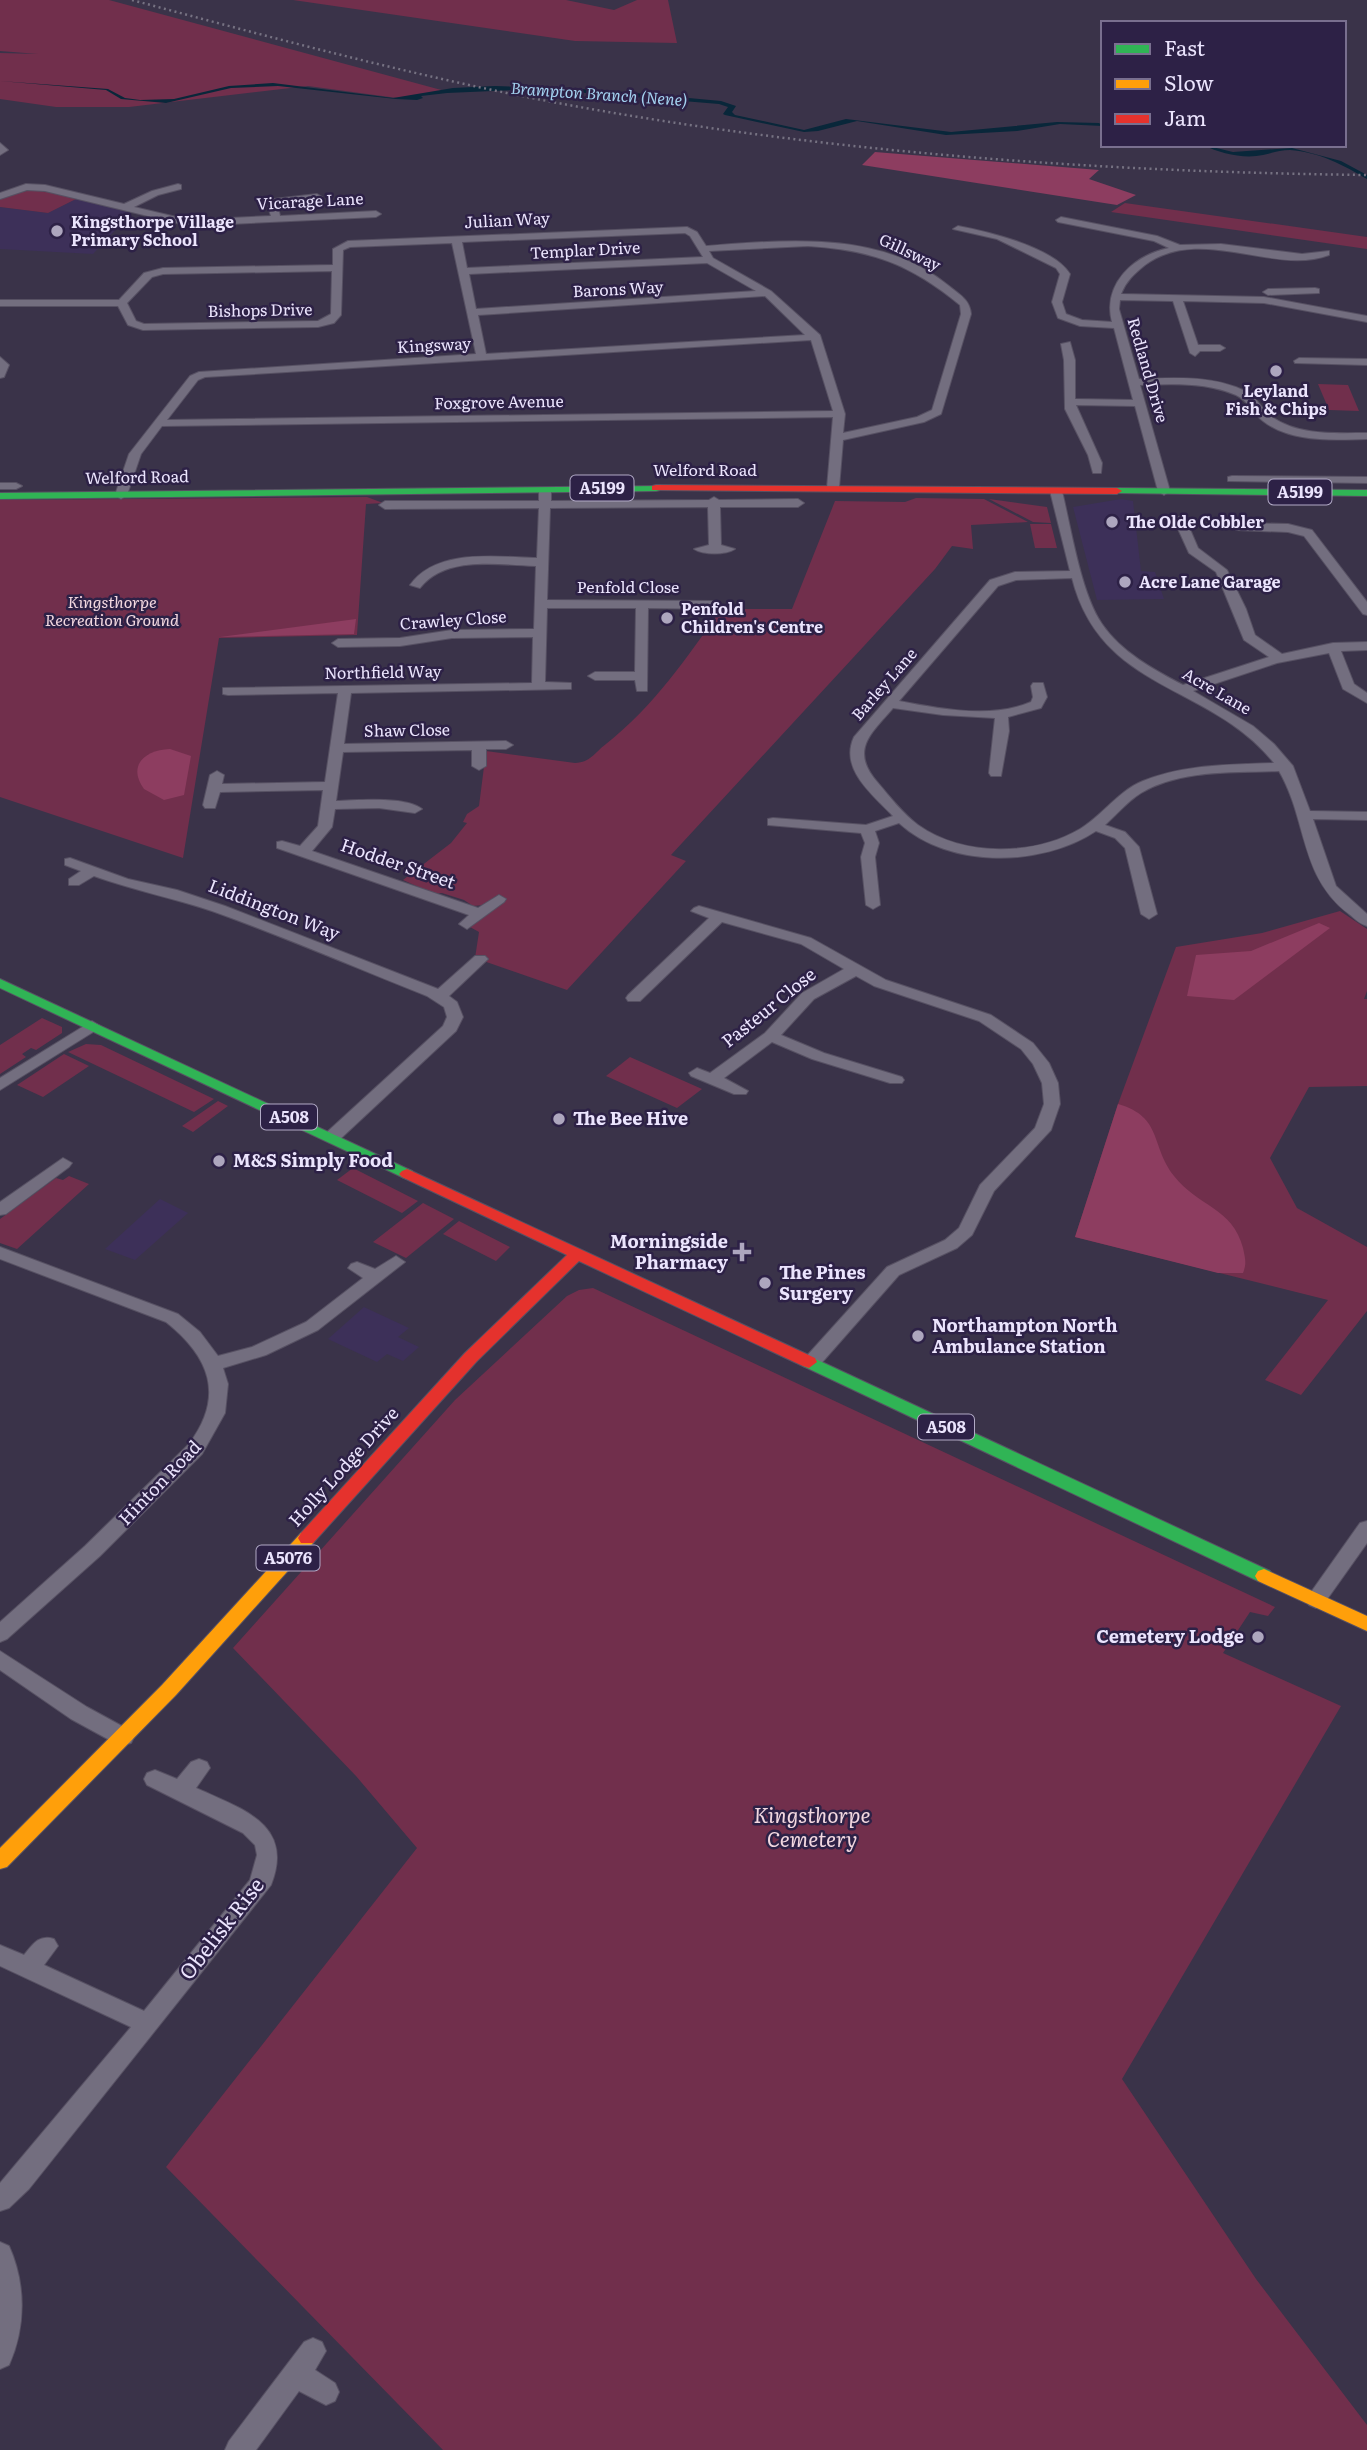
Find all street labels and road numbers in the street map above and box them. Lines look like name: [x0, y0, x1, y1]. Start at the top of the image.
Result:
street label: Vicarage Lane: [256, 185, 364, 215]
street label: Julian Way: [464, 205, 551, 233]
street label: Gillsway: [876, 226, 946, 276]
street label: Templar Drive: [529, 234, 641, 264]
street label: Barons Way: [572, 274, 665, 302]
street label: Bishops Drive: [207, 296, 313, 322]
street label: Redland Drive: [1122, 314, 1175, 425]
street label: Kingsway: [396, 330, 473, 358]
street label: Foxgrove Avenue: [434, 388, 564, 414]
street label: Welford Road: [653, 457, 757, 481]
street label: Welford Road: [85, 463, 189, 489]
road number: A5199: [570, 475, 634, 500]
road number: A5199: [1268, 480, 1332, 505]
street label: Penfold Close: [577, 574, 679, 598]
street label: Crawley Close: [399, 603, 507, 635]
street label: Barley Lane: [845, 642, 922, 725]
street label: Northfield Way: [324, 658, 443, 684]
street label: Acre Lane: [1179, 661, 1256, 720]
street label: Shaw Close: [364, 716, 450, 742]
street label: Hodder Street: [337, 830, 460, 895]
street label: Liddington Way: [205, 871, 345, 946]
street label: Pasteur Close: [715, 960, 821, 1053]
road number: A508: [261, 1105, 317, 1130]
street label: Holly Lodge Drive: [281, 1400, 404, 1532]
road number: A508: [918, 1414, 974, 1440]
street label: Hinton Road: [111, 1433, 207, 1531]
road number: A5076: [256, 1546, 320, 1570]
street label: Obelisk Rise: [170, 1870, 270, 1985]

